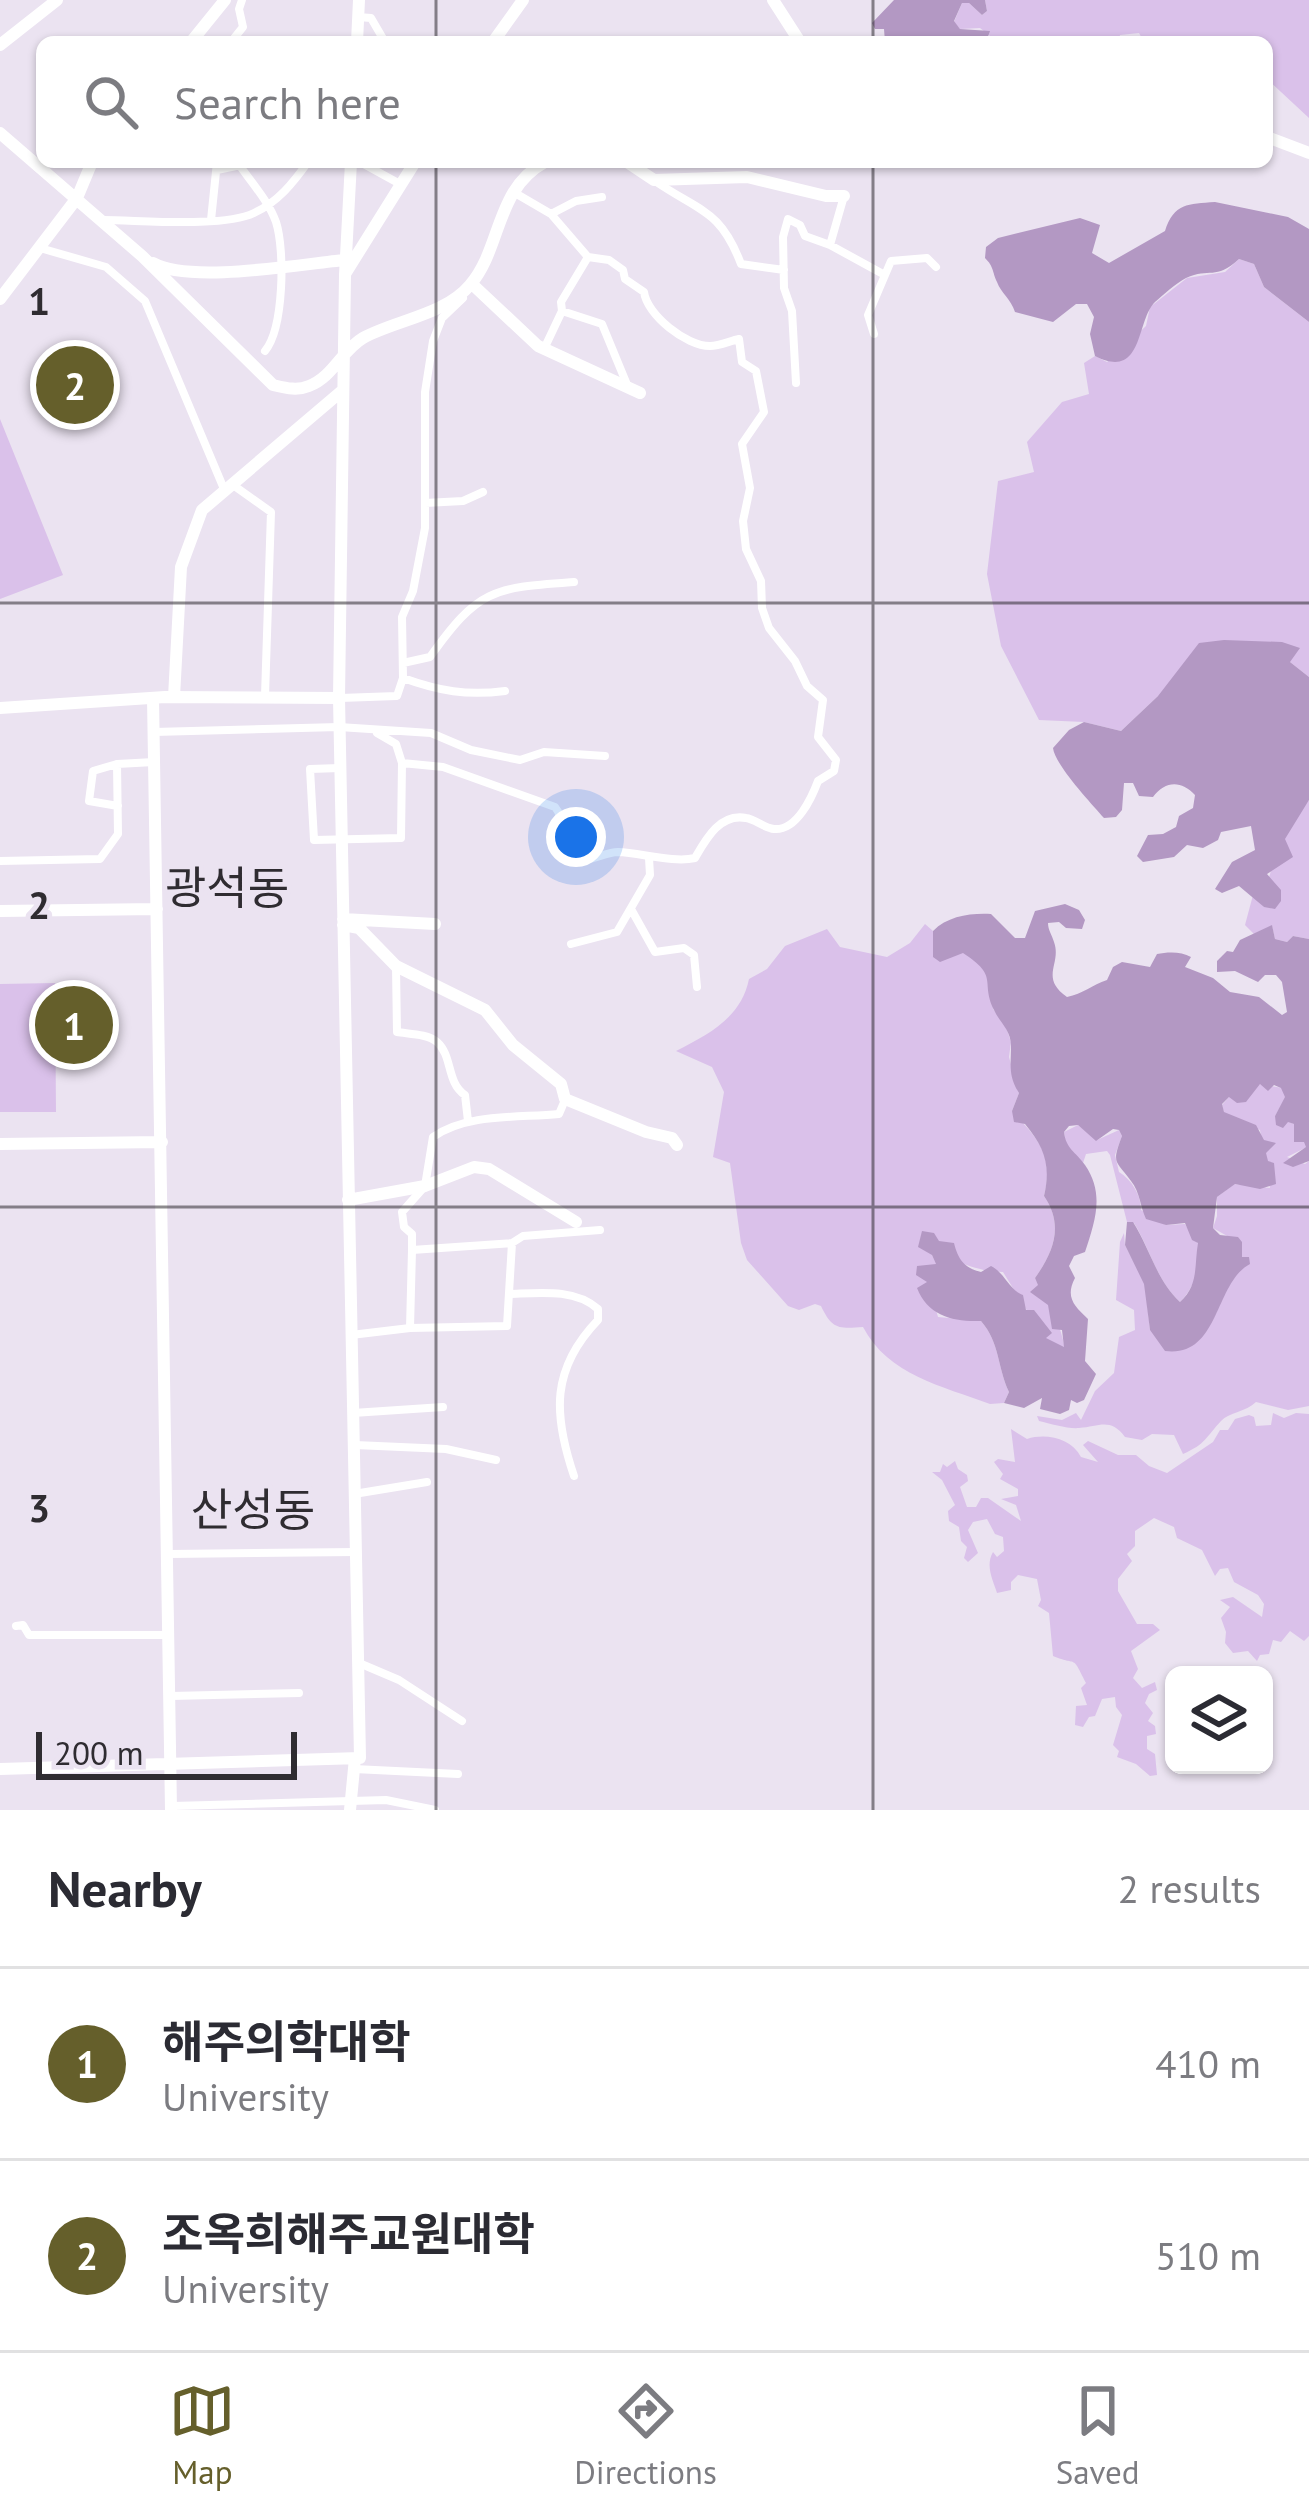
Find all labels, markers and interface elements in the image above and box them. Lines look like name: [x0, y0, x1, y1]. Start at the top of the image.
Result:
search box: [36, 36, 1273, 168]
icon: search: [78, 69, 144, 135]
text: Search here: [174, 73, 401, 131]
text: 1: [28, 275, 50, 326]
pin: 2: [36, 340, 114, 430]
your location: [546, 807, 606, 867]
district label: 광석동: [165, 858, 289, 916]
text: 2: [28, 879, 50, 930]
pin: 1: [35, 980, 113, 1070]
district label: 산성동: [191, 1480, 315, 1538]
text: 3: [28, 1482, 50, 1533]
map controls: [1165, 1666, 1273, 1774]
button: layers: [1165, 1666, 1273, 1774]
scale bar: [36, 1726, 297, 1779]
text: 200 m: [54, 1731, 144, 1774]
text: Nearby: [48, 1855, 202, 1921]
text: 2 results: [1118, 1863, 1261, 1914]
text: 해주의학대학: [162, 2012, 410, 2070]
text: 1: [76, 2038, 98, 2089]
text: 410 m: [1155, 2038, 1261, 2089]
text: University: [162, 2071, 329, 2122]
text: 조옥희해주교원대학: [162, 2204, 535, 2262]
text: 2: [76, 2230, 98, 2281]
text: 510 m: [1155, 2230, 1261, 2281]
text: University: [162, 2263, 329, 2314]
tab: Map: [169, 2378, 235, 2493]
tab: Directions: [574, 2378, 717, 2493]
tab: Saved: [1056, 2378, 1140, 2493]

